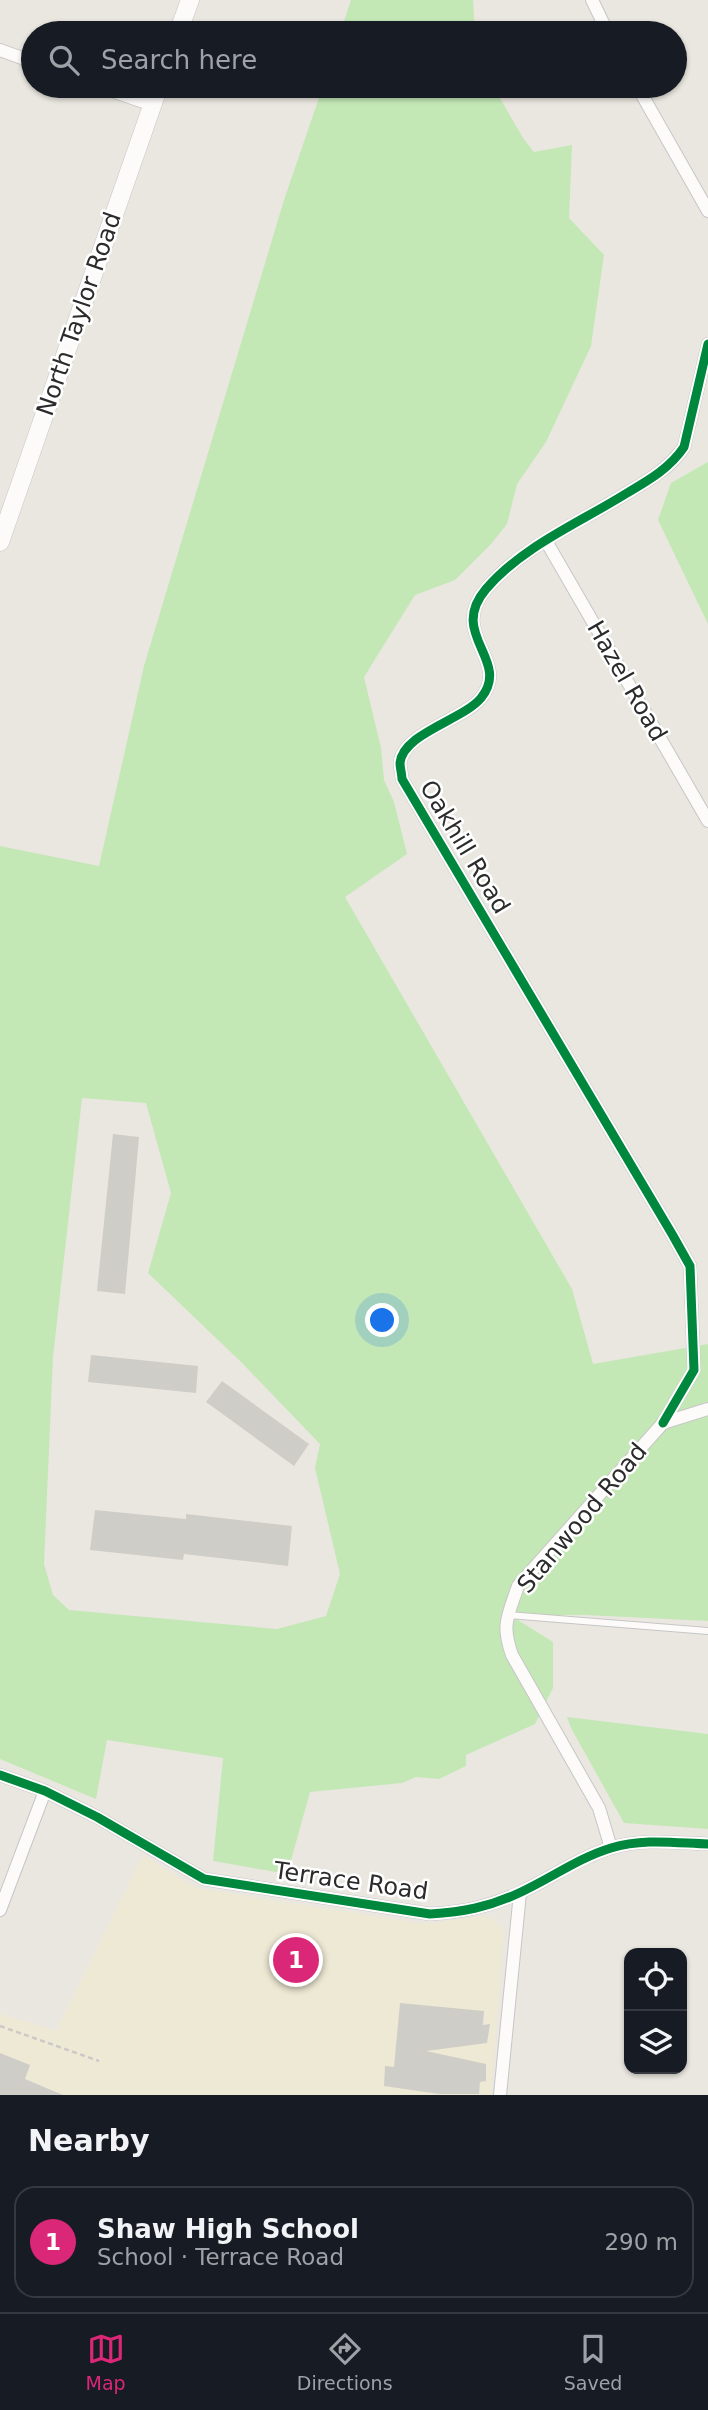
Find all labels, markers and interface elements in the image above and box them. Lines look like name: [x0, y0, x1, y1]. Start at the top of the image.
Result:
search box: [21, 21, 687, 98]
icon: search: [45, 41, 83, 79]
text: Search here: [101, 45, 257, 75]
street label: North Taylor Road: [31, 209, 127, 419]
street label: Hazel Road: [581, 616, 673, 746]
street label: Oakhill Road: [414, 775, 516, 919]
your location: [365, 1303, 399, 1337]
street label: Stanwood Road: [511, 1438, 653, 1598]
street label: Terrace Road: [271, 1856, 430, 1906]
pin: 1: [273, 1934, 319, 1986]
map controls: [624, 1948, 687, 2074]
button: locate: [624, 1948, 687, 2011]
button: layers: [624, 2011, 687, 2074]
text: Nearby: [28, 2123, 150, 2158]
text: Shaw High School: [97, 2214, 359, 2244]
text: 1: [45, 2229, 61, 2255]
text: 290 m: [604, 2229, 678, 2255]
text: School · Terrace Road: [97, 2244, 344, 2270]
tab: Map: [86, 2330, 126, 2394]
tab: Directions: [297, 2330, 393, 2394]
tab: Saved: [564, 2330, 622, 2394]

